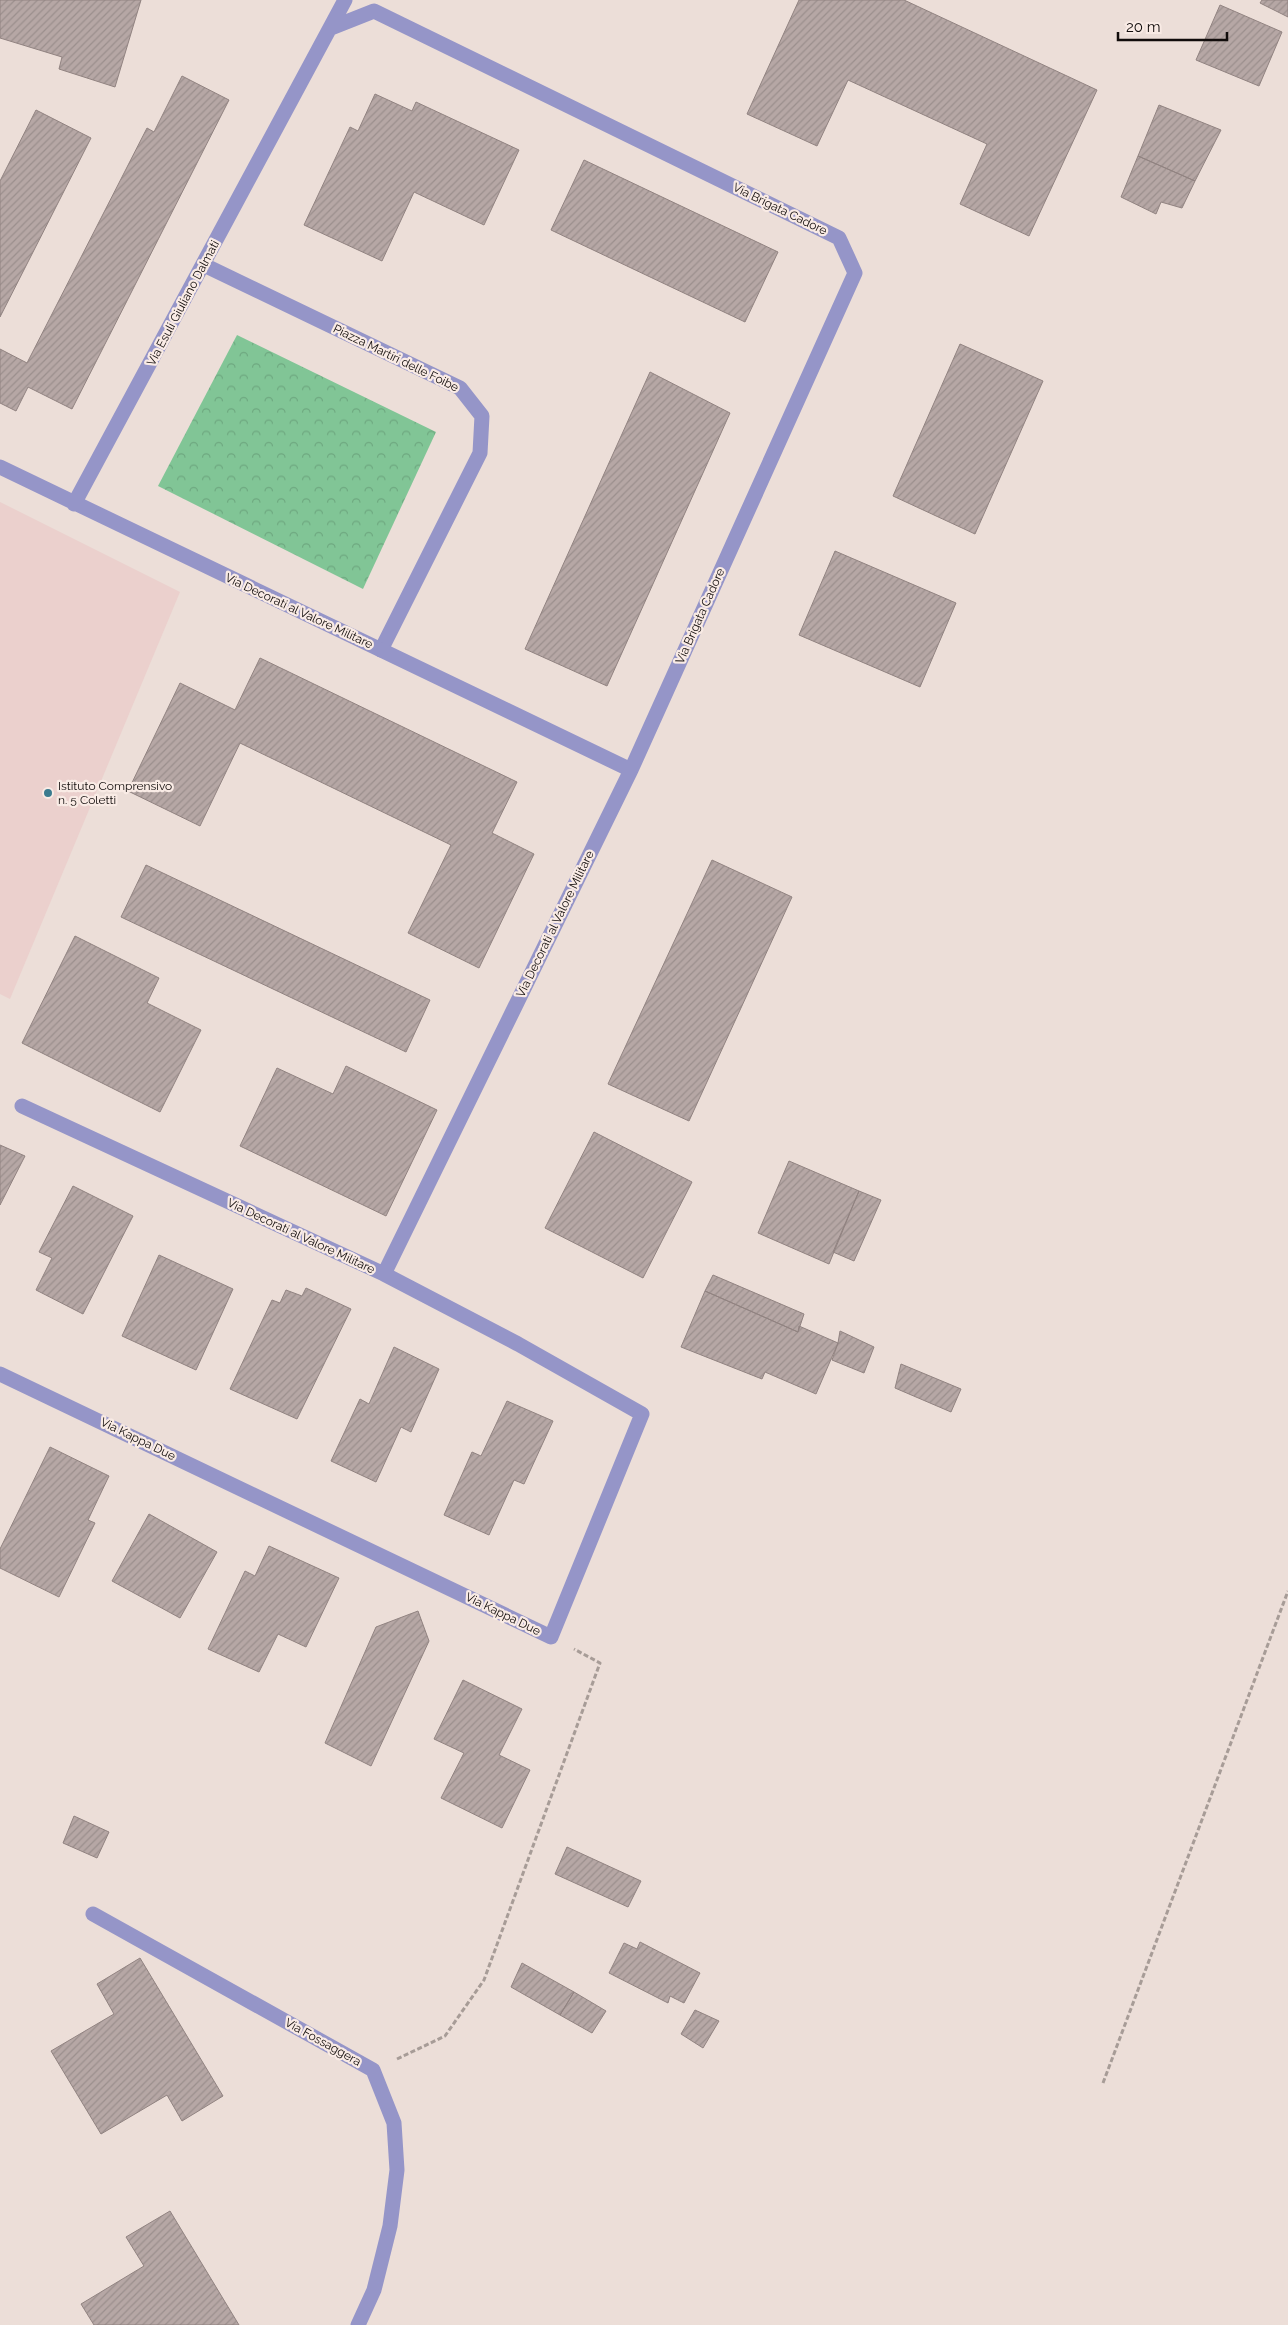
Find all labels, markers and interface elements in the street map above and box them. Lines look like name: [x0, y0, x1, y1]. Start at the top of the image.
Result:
scale bar: [1118, 10, 1227, 42]
text: 20 m: [1126, 18, 1161, 36]
street label: Via Brigata Cadore: [731, 180, 829, 238]
street label: Via Esuli Giuliano Dalmati: [144, 238, 222, 368]
street label: Piazza Martiri delle Foibe: [331, 322, 461, 394]
street label: Via Brigata Cadore: [673, 566, 727, 666]
street label: Via Decorati al Valore Militare: [223, 571, 375, 651]
place label: Istituto Comprensivo n. 5 Coletti: [58, 779, 172, 807]
marker: Istituto Comprensivo n. 5 Coletti: [42, 787, 54, 799]
street label: Via Decorati al Valore Militare: [513, 848, 597, 1000]
street label: Via Decorati al Valore Militare: [225, 1196, 377, 1276]
street label: Via Kappa Due: [98, 1415, 178, 1463]
street label: Via Kappa Due: [463, 1590, 543, 1638]
street label: Via Fossaggera: [282, 2015, 364, 2069]

